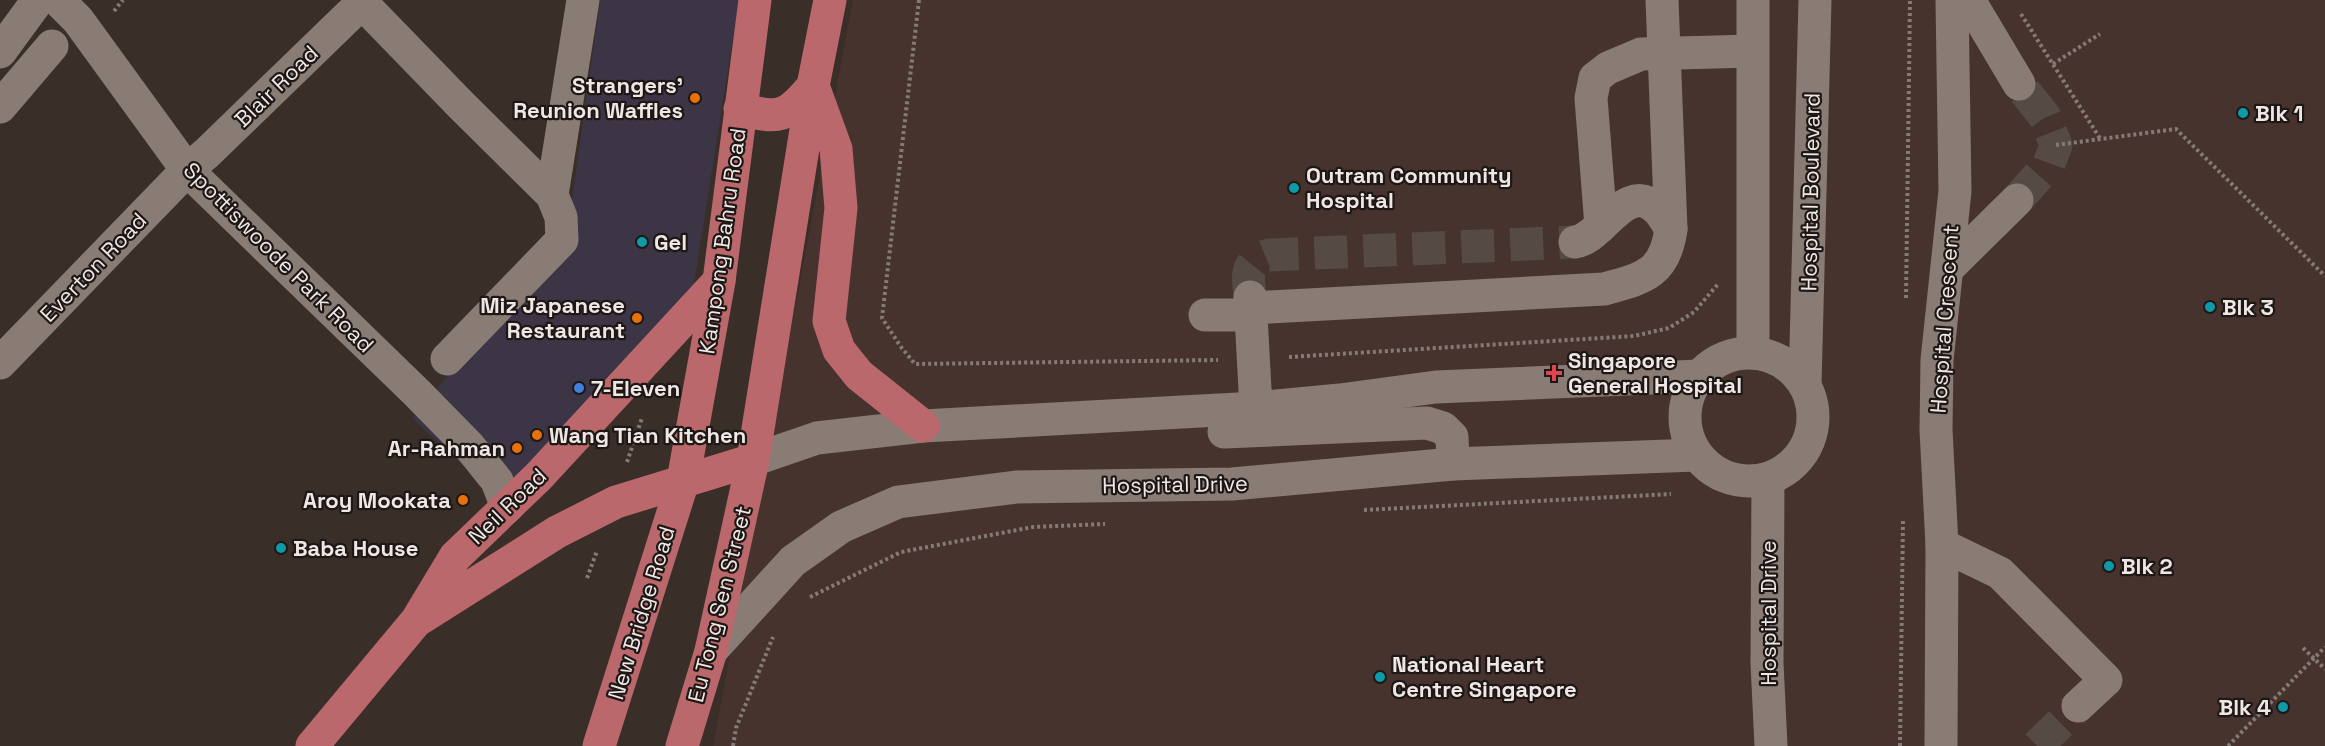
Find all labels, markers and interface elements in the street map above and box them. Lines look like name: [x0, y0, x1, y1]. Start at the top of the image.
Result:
street label: Blair Road: [228, 39, 324, 133]
place label: Strangers' Reunion Waffles: [513, 71, 683, 124]
marker: Strangers' Reunion Waffles: [688, 91, 702, 105]
street label: Hospital Boulevard: [1794, 92, 1826, 292]
place label: Blk 1: [2255, 99, 2303, 127]
marker: Blk 1: [2236, 106, 2250, 120]
street label: Kampong Bahru Road: [692, 126, 752, 356]
street label: Spottiswoode Park Road: [178, 156, 380, 358]
place label: Outram Community Hospital: [1306, 161, 1512, 214]
marker: Outram Community Hospital: [1287, 181, 1301, 195]
street label: Everton Road: [34, 206, 152, 328]
street label: Hospital Crescent: [1923, 224, 1965, 414]
place label: Gel: [654, 228, 687, 256]
marker: Gel: [635, 235, 649, 249]
place label: Miz Japanese Restaurant: [480, 291, 625, 344]
place label: Blk 3: [2222, 293, 2274, 321]
marker: Blk 3: [2203, 300, 2217, 314]
marker: Miz Japanese Restaurant: [630, 311, 644, 325]
place label: Singapore General Hospital: [1568, 346, 1742, 399]
marker: Singapore General Hospital: [1545, 364, 1563, 382]
place label: 7-Eleven: [591, 374, 680, 402]
marker: 7-Eleven: [572, 381, 586, 395]
place label: Wang Tian Kitchen: [549, 421, 746, 449]
marker: Wang Tian Kitchen: [530, 428, 544, 442]
place label: Ar-Rahman: [388, 434, 505, 462]
marker: Ar-Rahman: [510, 441, 524, 455]
street label: Neil Road: [462, 462, 552, 550]
street label: Hospital Drive: [1102, 469, 1248, 499]
place label: Aroy Mookata: [303, 486, 451, 514]
marker: Aroy Mookata: [456, 493, 470, 507]
street label: Eu Tong Sen Street: [681, 503, 757, 705]
street label: New Bridge Road: [601, 523, 681, 703]
place label: Baba House: [293, 534, 418, 562]
street label: Hospital Drive: [1754, 540, 1782, 686]
marker: Baba House: [274, 541, 288, 555]
place label: Blk 2: [2121, 552, 2173, 580]
marker: Blk 2: [2102, 559, 2116, 573]
place label: National Heart Centre Singapore: [1392, 650, 1577, 703]
marker: National Heart Centre Singapore: [1373, 670, 1387, 684]
place label: Blk 4: [2219, 693, 2271, 721]
marker: Blk 4: [2276, 700, 2290, 714]

